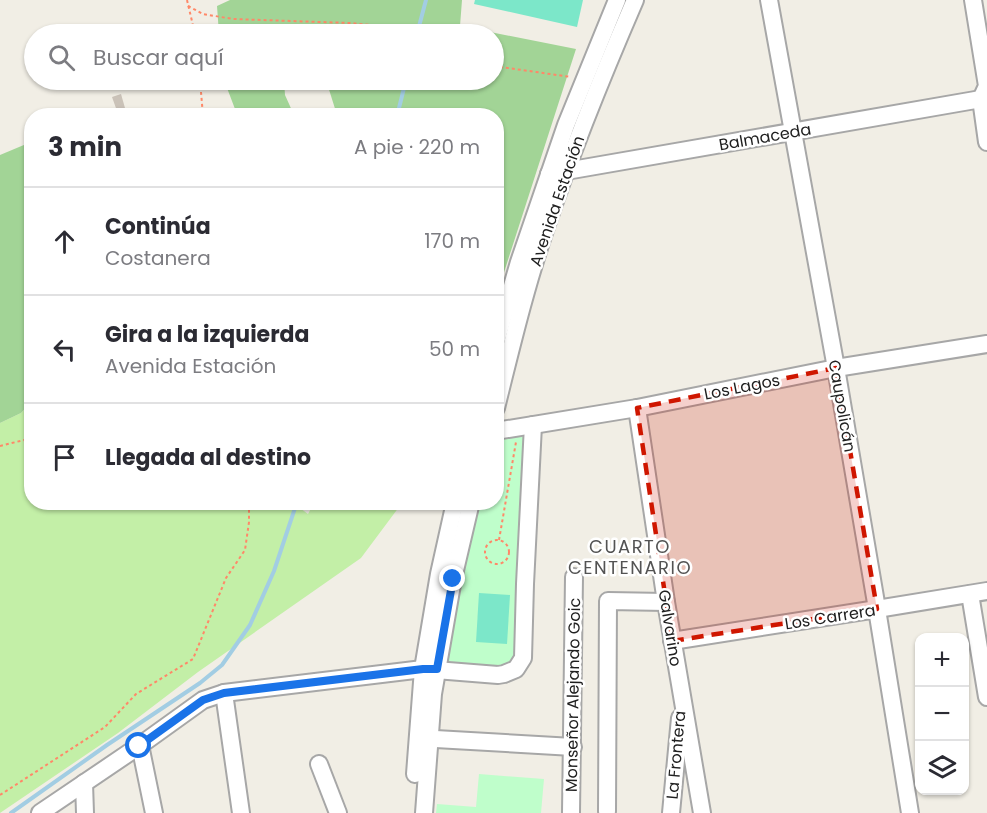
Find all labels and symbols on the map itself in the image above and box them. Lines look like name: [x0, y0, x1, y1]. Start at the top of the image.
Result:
street label: Balmaceda: [717, 118, 813, 156]
street label: Avenida Estación: [524, 132, 590, 270]
street label: Caupolicán: [823, 358, 861, 454]
street label: Los Lagos: [702, 368, 782, 406]
district label: CUARTO CENTENARIO: [568, 534, 692, 580]
route end: [439, 565, 465, 591]
street label: Galvarino: [653, 588, 687, 668]
street label: Monseñor Alejando Goic: [560, 597, 586, 792]
street label: Los Carrera: [783, 598, 877, 636]
street label: La Frontera: [661, 710, 691, 800]
route start: [125, 732, 151, 758]

